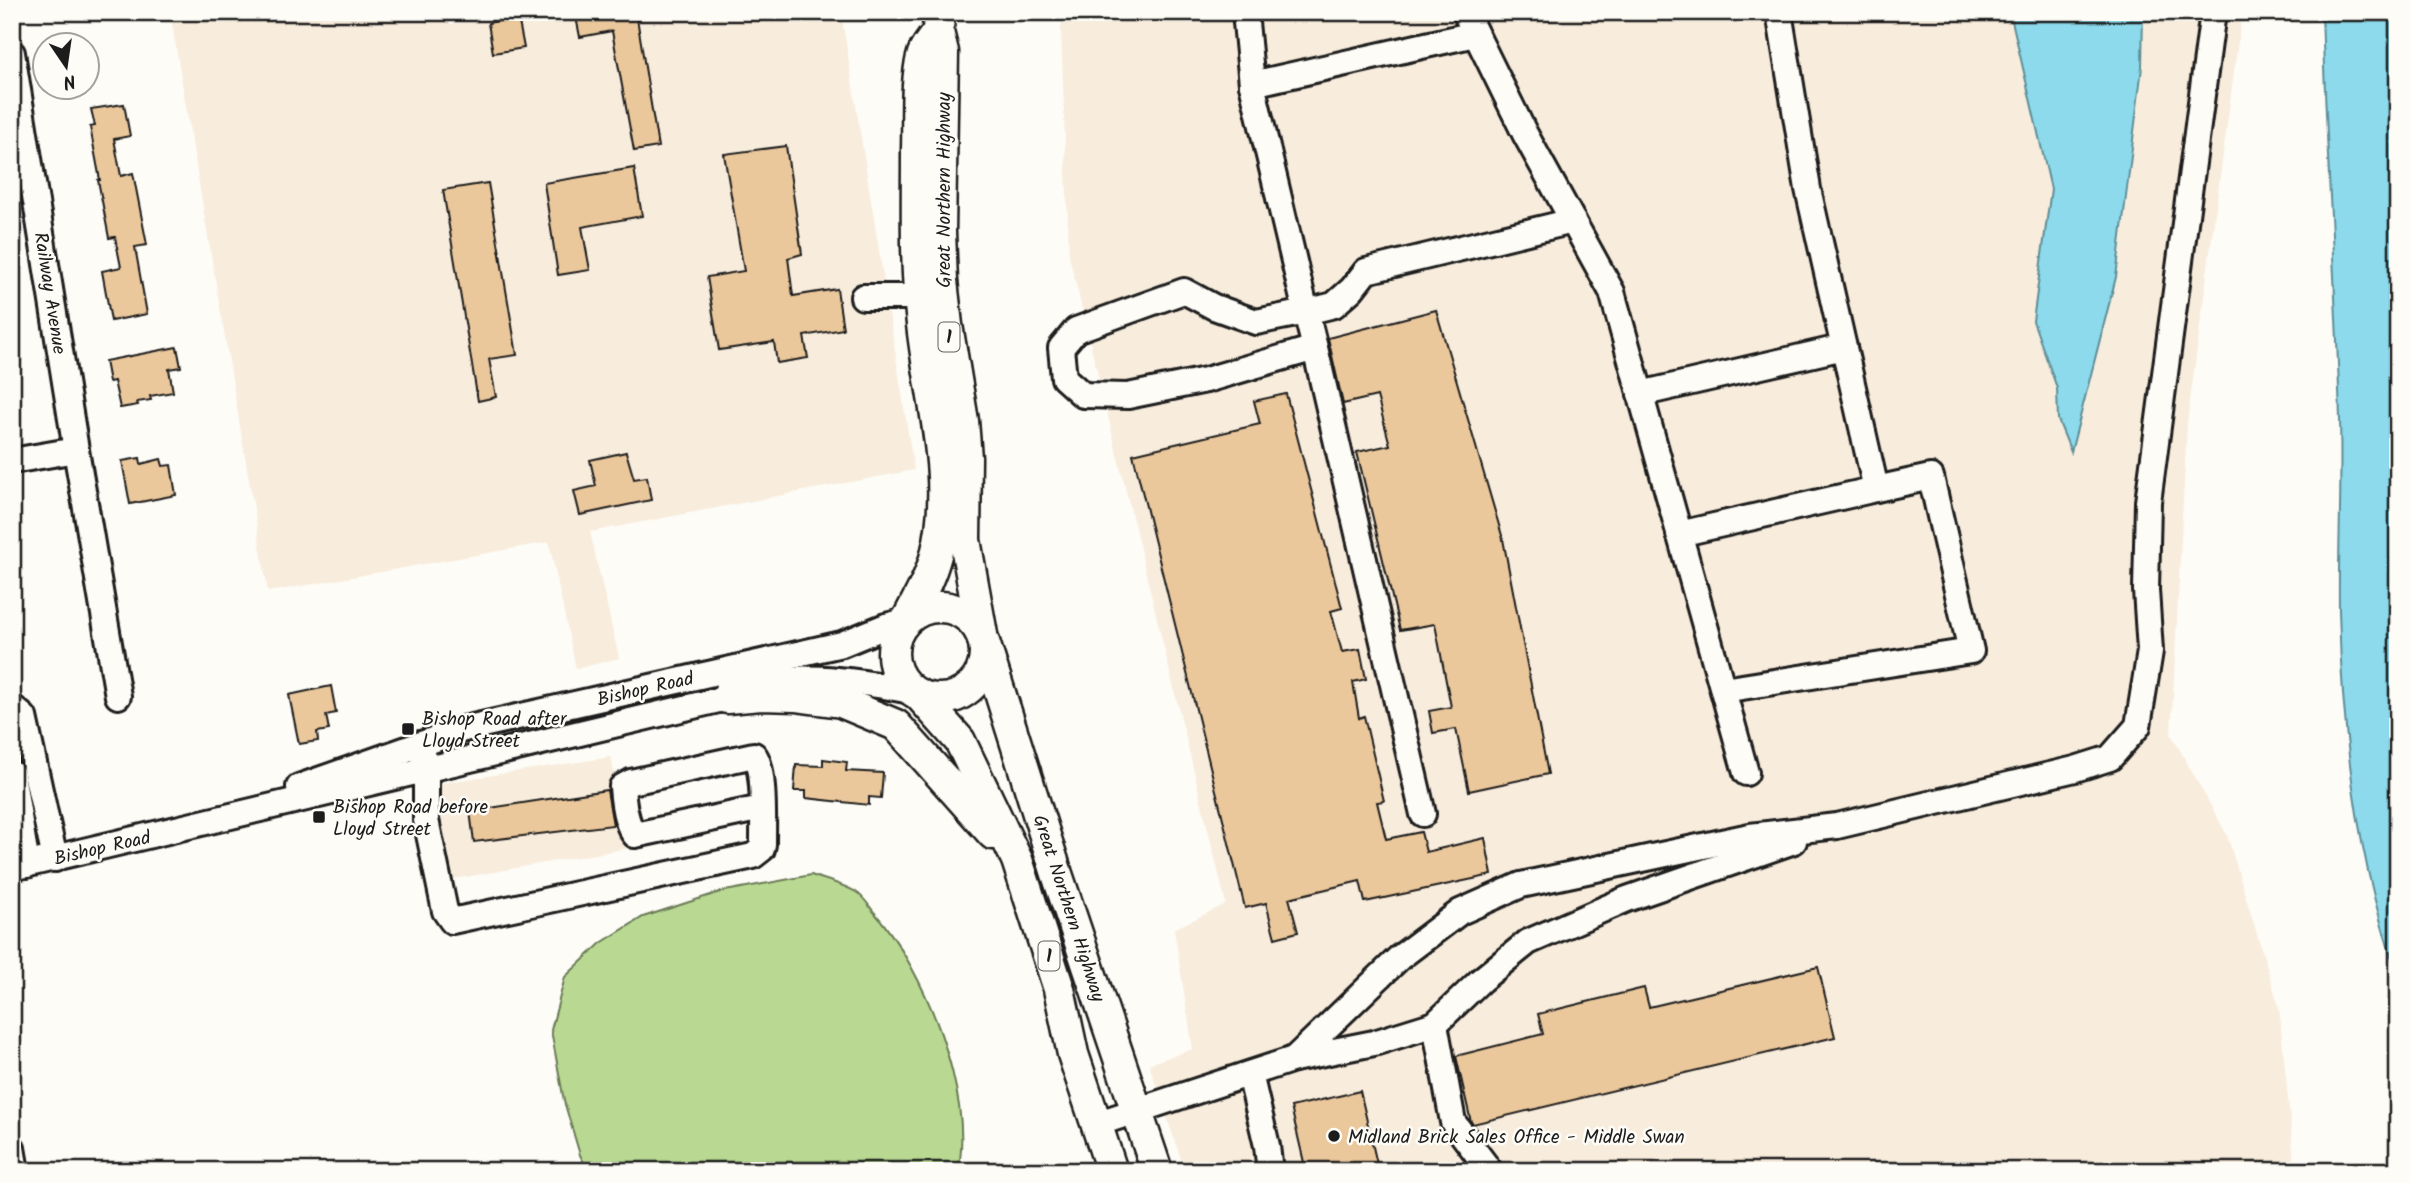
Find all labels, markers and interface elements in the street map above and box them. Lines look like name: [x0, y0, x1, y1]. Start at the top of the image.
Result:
north arrow: [32, 32, 102, 102]
text: N: [60, 65, 79, 97]
street label: Great Northern Highway: [930, 91, 960, 288]
street label: Railway Avenue: [25, 230, 74, 357]
road number: 1: [939, 323, 960, 352]
street label: Bishop Road: [594, 664, 697, 716]
place label: Bishop Road after Lloyd Street: [422, 705, 568, 757]
marker: Bishop Road after Lloyd Street: [400, 721, 416, 737]
place label: Bishop Road before Lloyd Street: [333, 793, 488, 845]
marker: Bishop Road before Lloyd Street: [311, 809, 327, 825]
street label: Great Northern Highway: [1024, 811, 1113, 1007]
street label: Bishop Road: [51, 823, 154, 875]
road number: 1: [1038, 942, 1060, 971]
place label: Midland Brick Sales Office - Middle Swan: [1348, 1123, 1685, 1153]
marker: Midland Brick Sales Office - Middle Swan: [1326, 1128, 1342, 1144]

